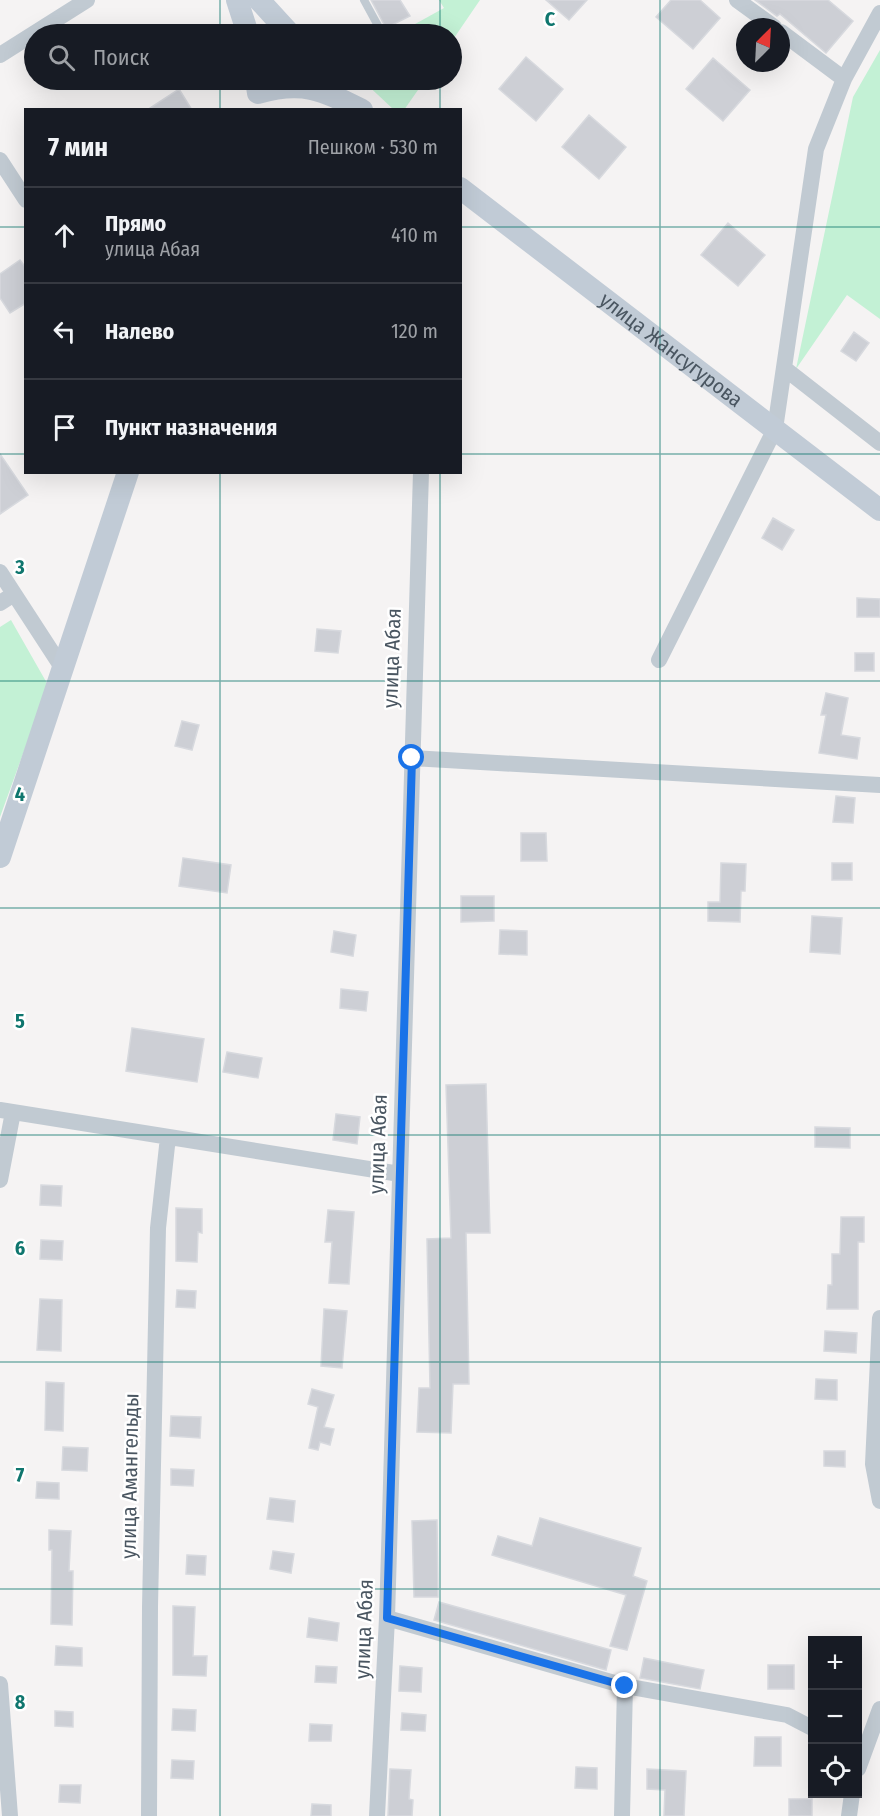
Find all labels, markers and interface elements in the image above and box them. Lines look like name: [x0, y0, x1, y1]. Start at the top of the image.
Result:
text: C: [545, 7, 556, 31]
north arrow: [736, 18, 790, 72]
search box: [24, 24, 462, 90]
icon: search: [45, 41, 78, 74]
text: Поиск: [93, 44, 149, 71]
text: 7 мин: [48, 132, 108, 163]
text: Пешком · 530 m: [308, 135, 438, 159]
text: Прямо: [105, 210, 166, 237]
icon: ahead: [48, 219, 81, 252]
text: 410 m: [391, 223, 438, 247]
text: улица Абая: [105, 237, 200, 261]
street label: улица Жансугурова: [594, 287, 748, 413]
icon: left: [48, 315, 81, 348]
text: Налево: [105, 318, 174, 345]
text: 120 m: [391, 319, 438, 343]
icon: arrive: [48, 411, 81, 444]
text: Пункт назначения: [105, 414, 277, 441]
text: 3: [14, 555, 25, 579]
street label: улица Абая: [377, 608, 407, 708]
route start: [398, 744, 424, 770]
text: 4: [15, 782, 25, 806]
text: 5: [15, 1009, 25, 1033]
street label: улица Абая: [363, 1094, 393, 1194]
text: 6: [15, 1236, 25, 1260]
street label: улица Амангельды: [116, 1393, 144, 1559]
text: 7: [16, 1463, 25, 1487]
street label: улица Абая: [349, 1579, 379, 1679]
map controls: [808, 1636, 862, 1798]
button: +: [808, 1636, 862, 1690]
route end: [611, 1672, 637, 1698]
text: 8: [15, 1690, 26, 1714]
button: −: [808, 1690, 862, 1744]
button: locate: [808, 1744, 862, 1798]

